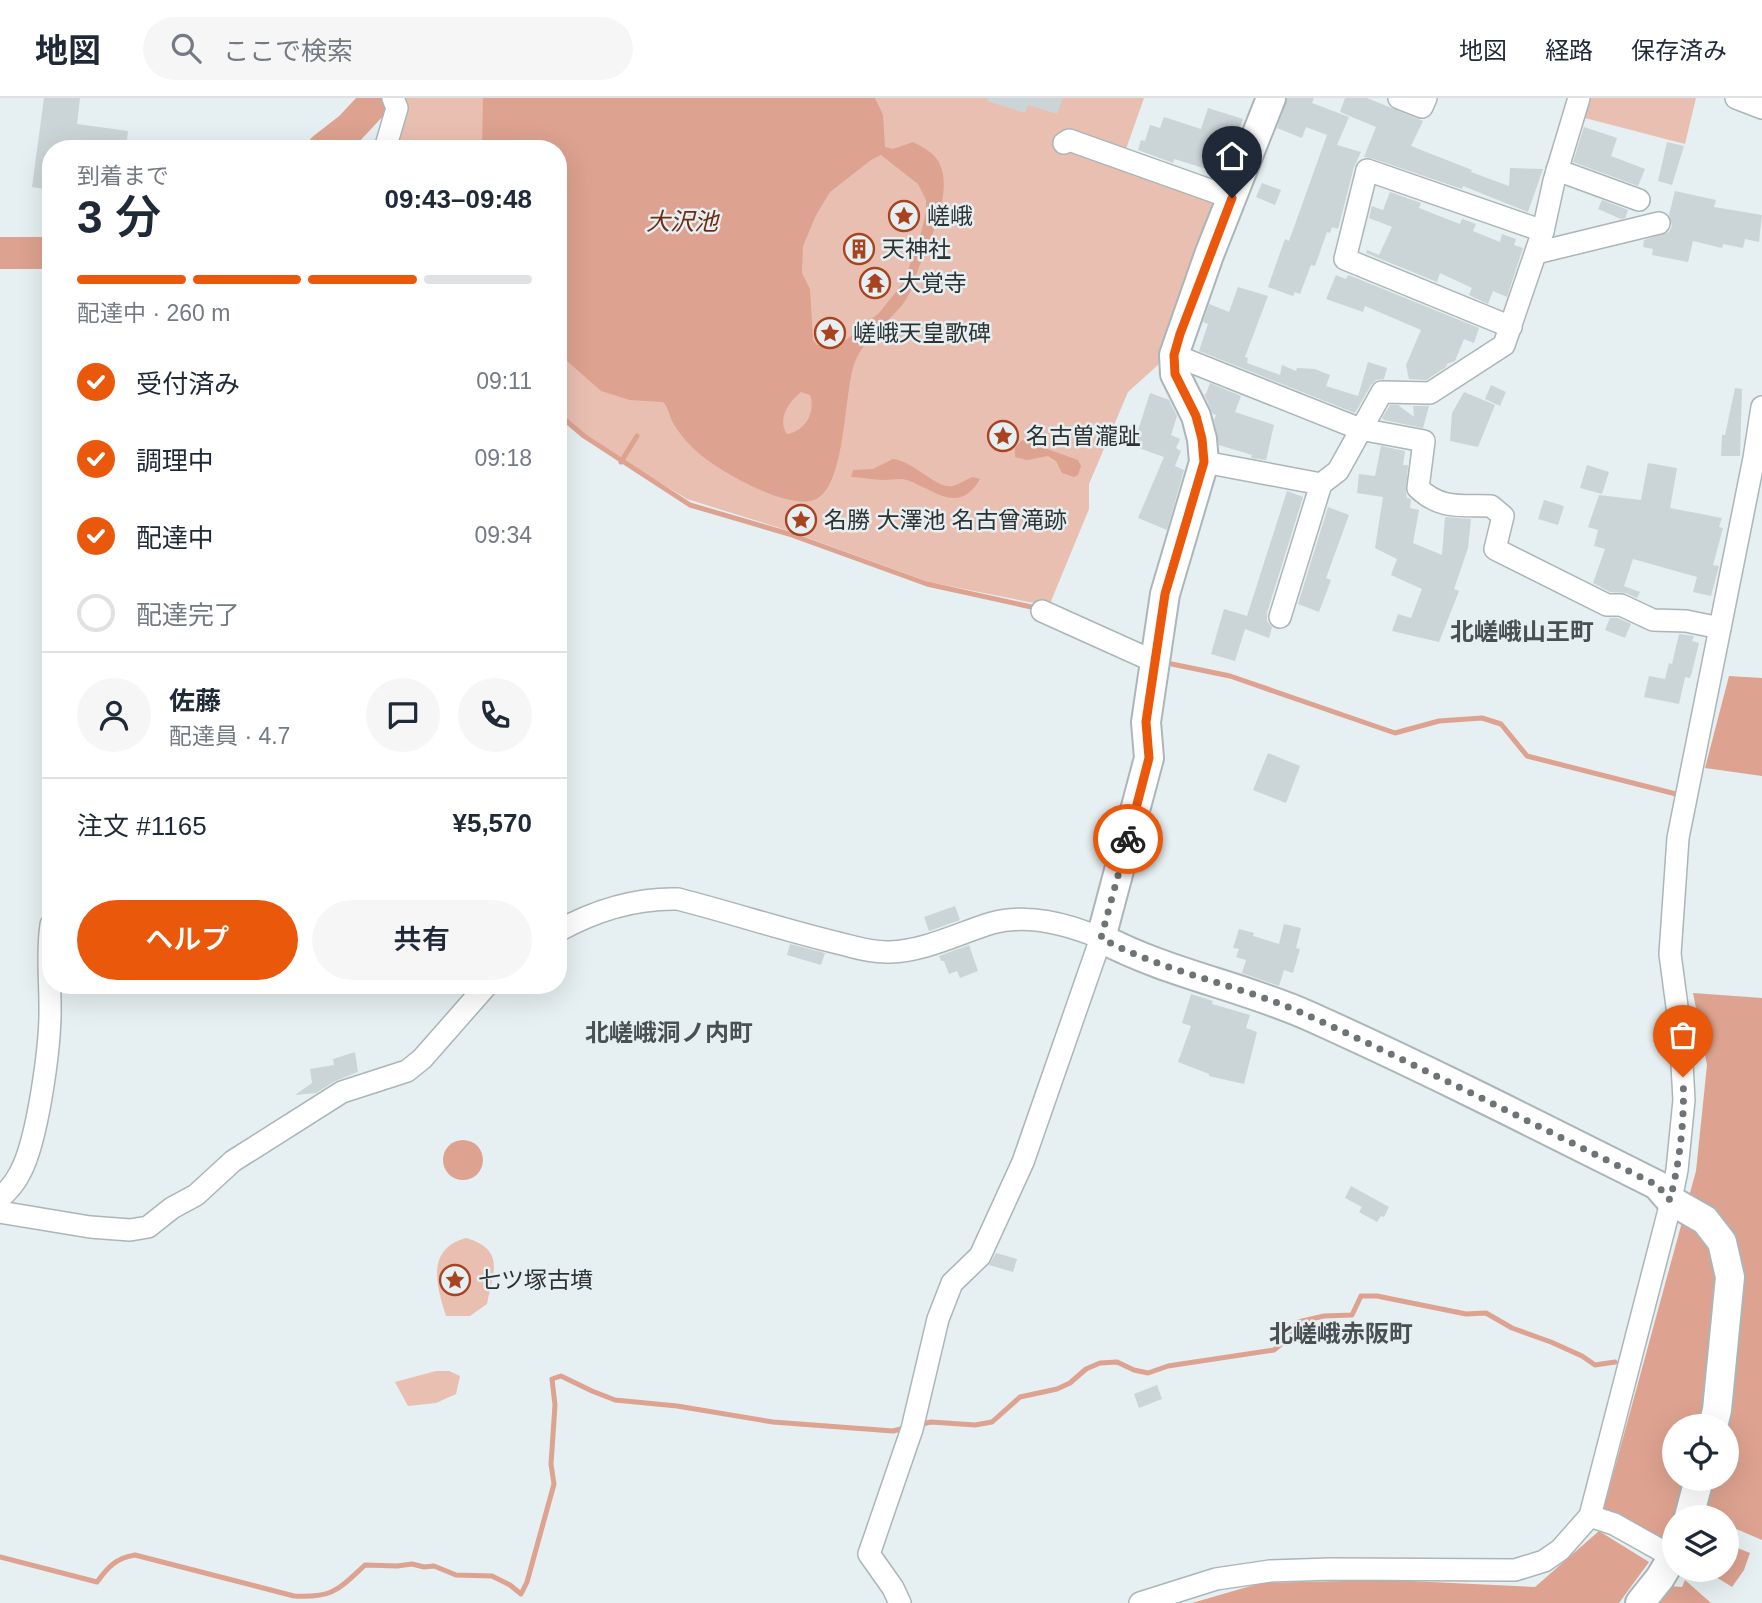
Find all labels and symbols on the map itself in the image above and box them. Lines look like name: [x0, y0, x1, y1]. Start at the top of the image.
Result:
pin: [1202, 126, 1262, 198]
place icon: 嵯峨: [887, 199, 921, 233]
place label: 嵯峨: [927, 203, 973, 229]
water label: 大沢池: [646, 208, 720, 235]
building icon: 天神社: [842, 232, 876, 266]
place label: 天神社: [882, 236, 951, 262]
temple icon: 大覚寺: [858, 266, 892, 300]
place label: 大覚寺: [898, 270, 967, 296]
place icon: 嵯峨天皇歌碑: [813, 316, 847, 350]
place label: 嵯峨天皇歌碑: [853, 320, 991, 346]
place icon: 名古曽瀧趾: [986, 419, 1020, 453]
place label: 名古曽瀧趾: [1026, 423, 1141, 449]
place icon: 名勝 大澤池 名古曾滝跡: [784, 503, 818, 537]
place label: 名勝 大澤池 名古曾滝跡: [824, 507, 1067, 533]
district label: 北嵯峨山王町: [1450, 618, 1594, 645]
courier: [1093, 804, 1163, 874]
pin: [1653, 1005, 1713, 1077]
district label: 北嵯峨洞ノ内町: [585, 1019, 753, 1046]
place icon: 七ツ塚古墳: [438, 1263, 472, 1297]
place label: 七ツ塚古墳: [478, 1267, 593, 1293]
district label: 北嵯峨赤阪町: [1269, 1320, 1413, 1347]

